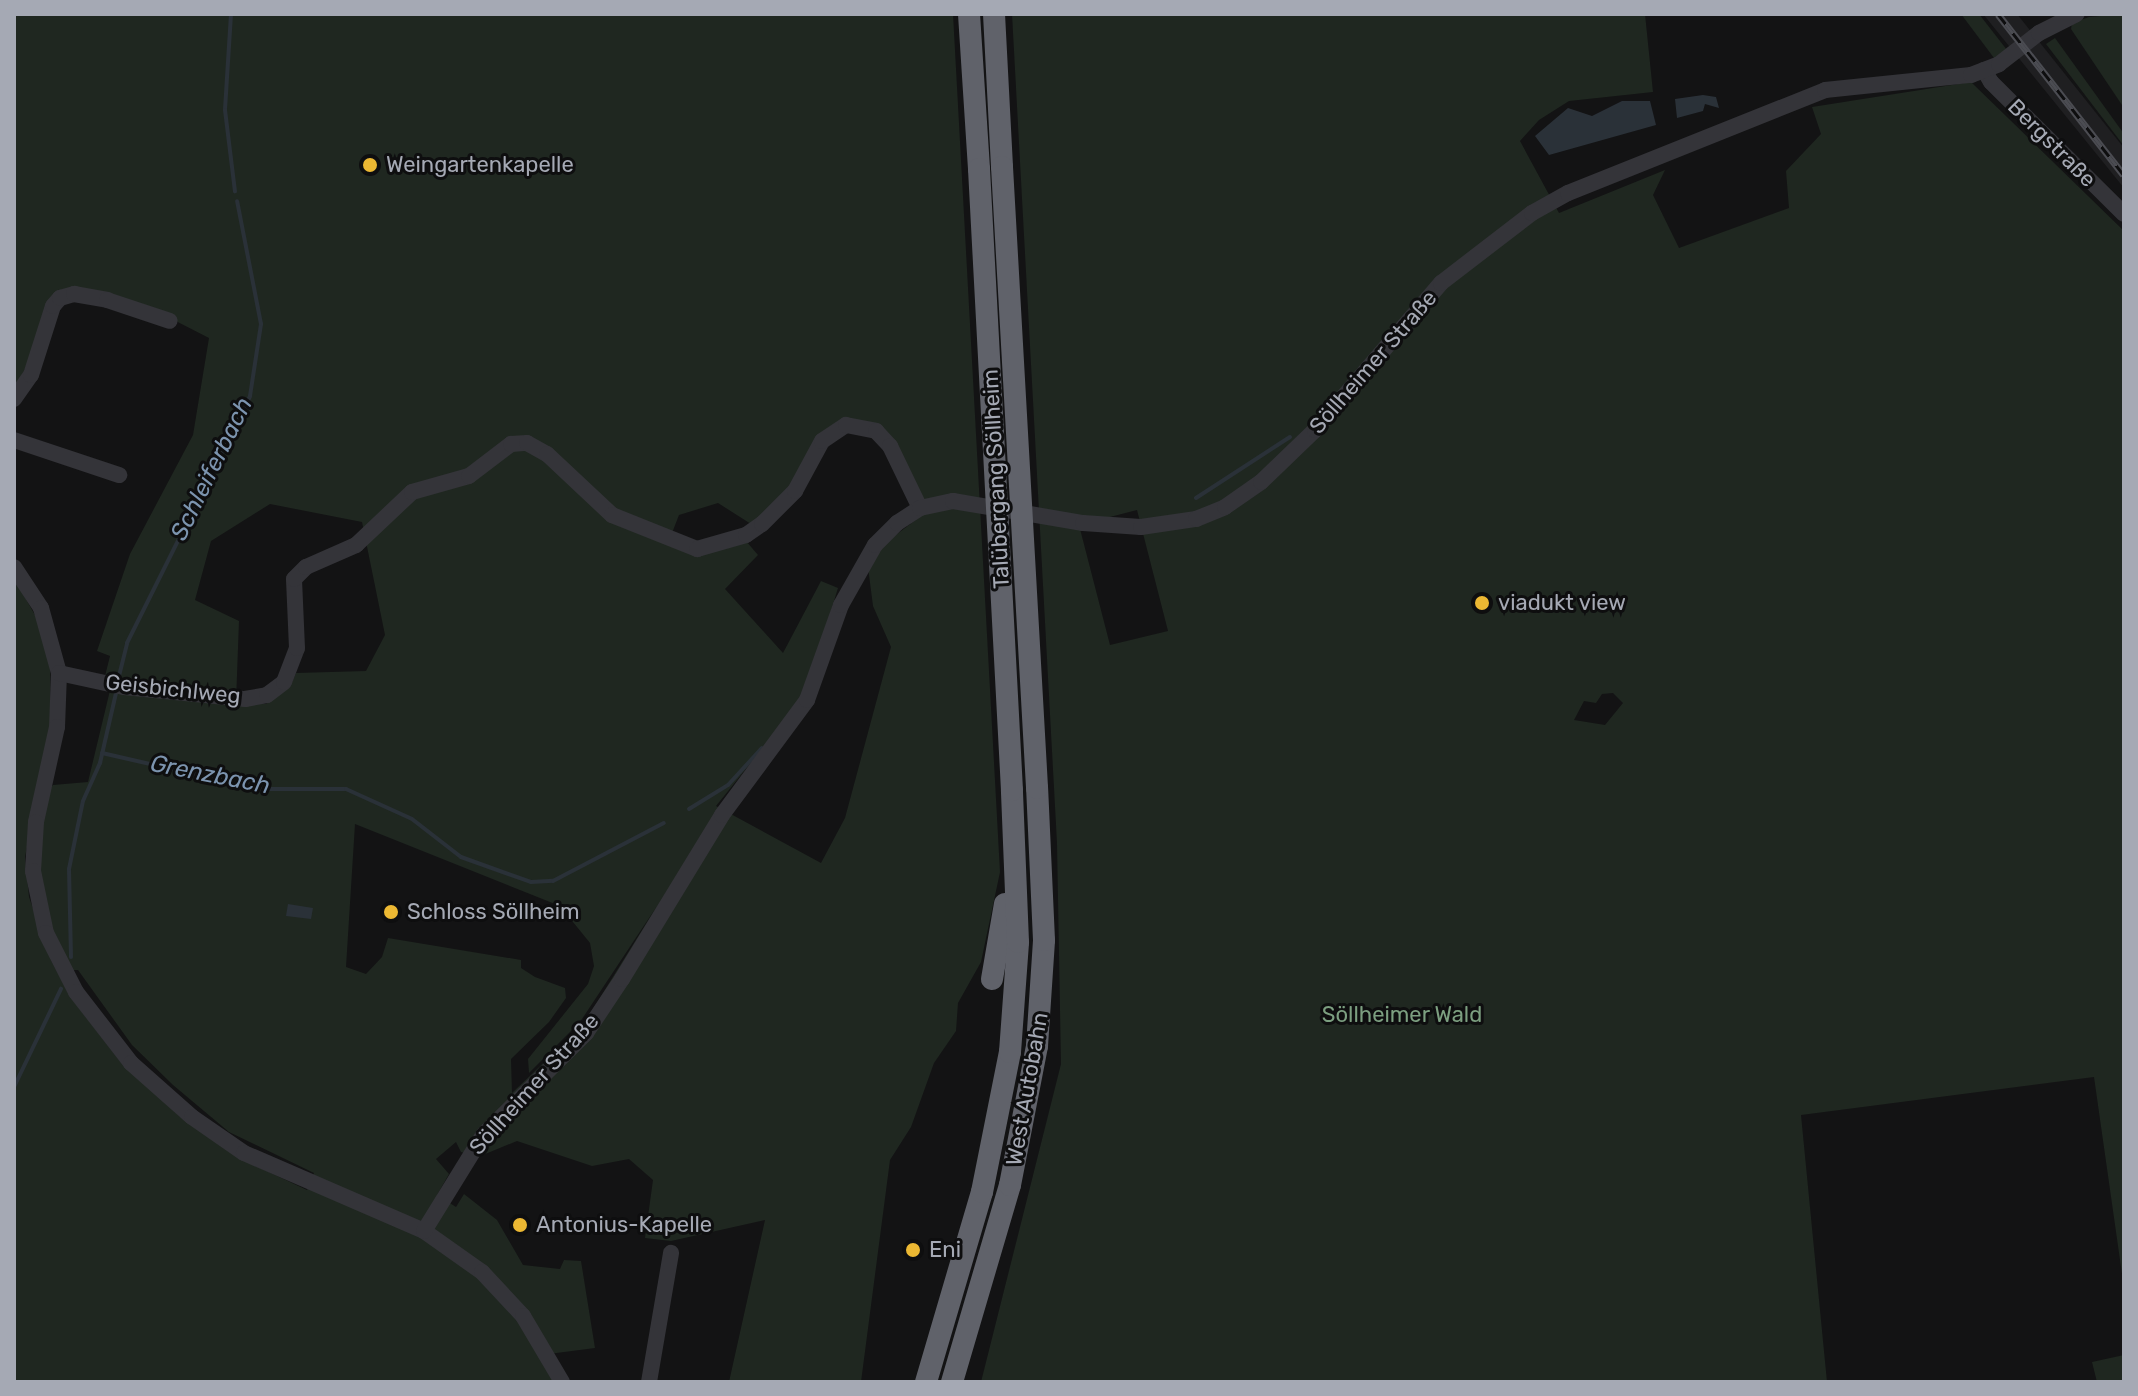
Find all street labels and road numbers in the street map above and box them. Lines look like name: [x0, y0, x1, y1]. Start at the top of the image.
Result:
street label: Bergstraße: [2002, 93, 2102, 193]
street label: Söllheimer Straße: [1303, 285, 1443, 439]
street label: Talübergang Söllheim: [977, 369, 1015, 589]
street label: Geisbichlweg: [104, 669, 242, 709]
street label: Söllheimer Straße: [463, 1008, 605, 1160]
street label: West Autobahn: [1000, 1010, 1054, 1168]

